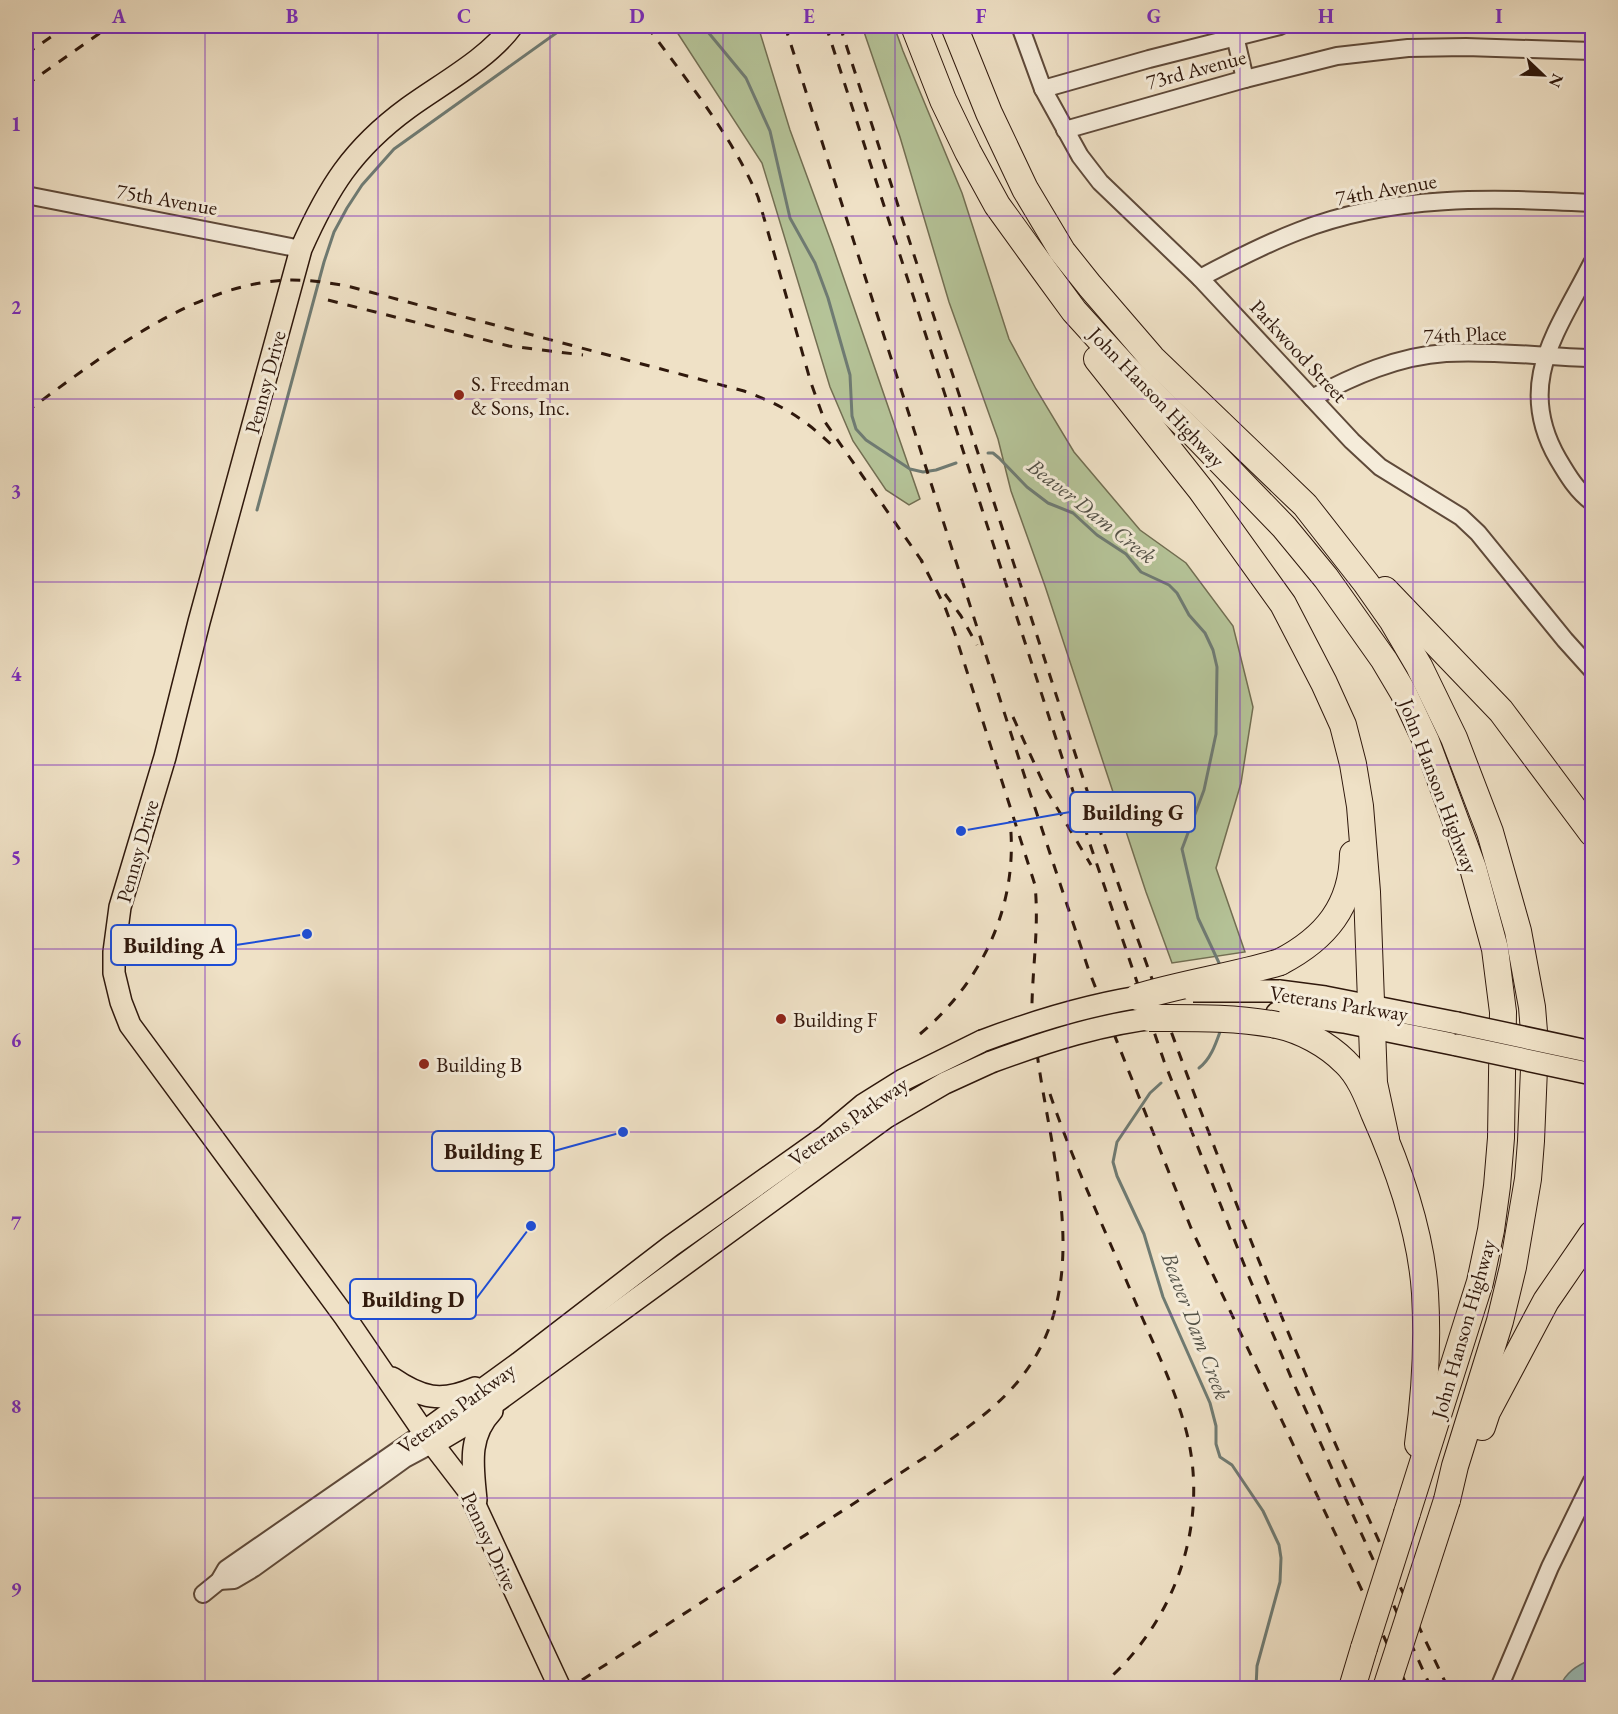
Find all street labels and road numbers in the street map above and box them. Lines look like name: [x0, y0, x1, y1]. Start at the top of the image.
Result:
street label: 73rd Avenue: [1143, 43, 1249, 95]
street label: 74th Avenue: [1333, 167, 1439, 211]
street label: 75th Avenue: [114, 177, 220, 221]
street label: Parkwood Street: [1244, 294, 1354, 409]
street label: 74th Place: [1423, 319, 1507, 349]
street label: John Hanson Highway: [1082, 320, 1232, 474]
street label: Pennsy Drive: [238, 327, 292, 437]
street label: John Hanson Highway: [1392, 693, 1485, 878]
street label: Pennsy Drive: [109, 796, 165, 906]
street label: Veterans Parkway: [1268, 979, 1411, 1027]
street label: Veterans Parkway: [783, 1069, 914, 1172]
street label: John Hanson Highway: [1424, 1235, 1502, 1424]
street label: Veterans Parkway: [392, 1356, 521, 1460]
street label: Pennsy Drive: [455, 1487, 525, 1595]

